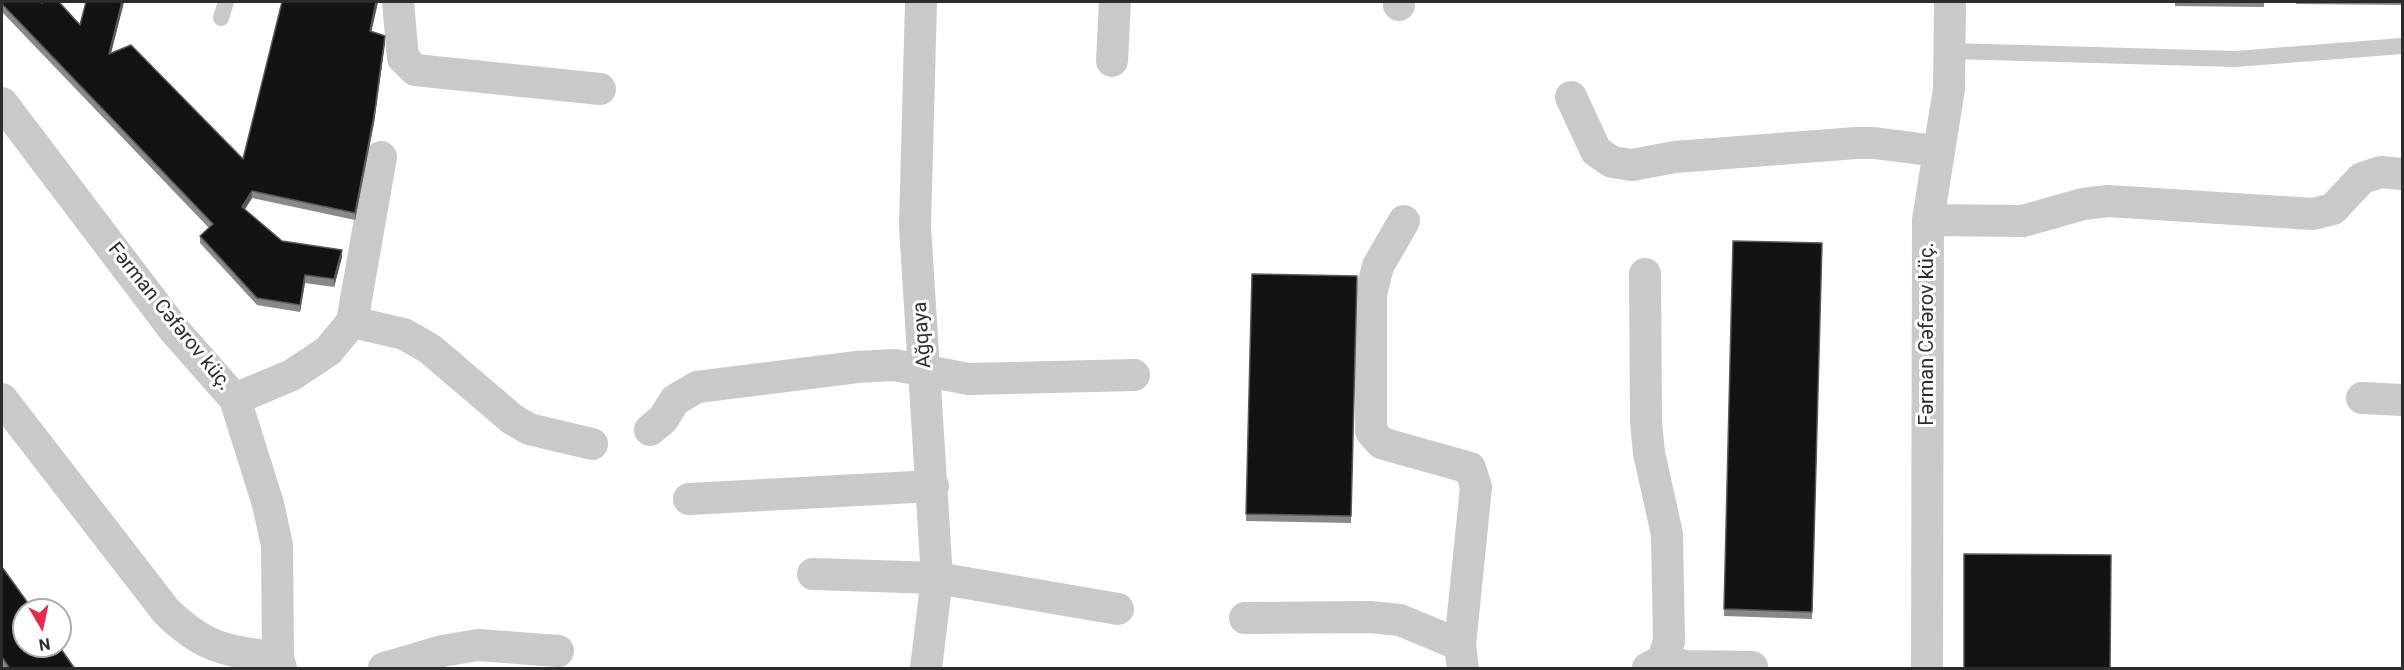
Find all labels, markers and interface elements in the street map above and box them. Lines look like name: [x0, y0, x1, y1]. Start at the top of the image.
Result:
street label: Fərman Cəfərov küç.: [102, 238, 236, 396]
street label: Fərman Cəfərov küç.: [1916, 242, 1940, 426]
street label: Ağqaya: [909, 301, 937, 369]
north arrow: [12, 598, 72, 658]
text: N: [38, 634, 52, 655]

